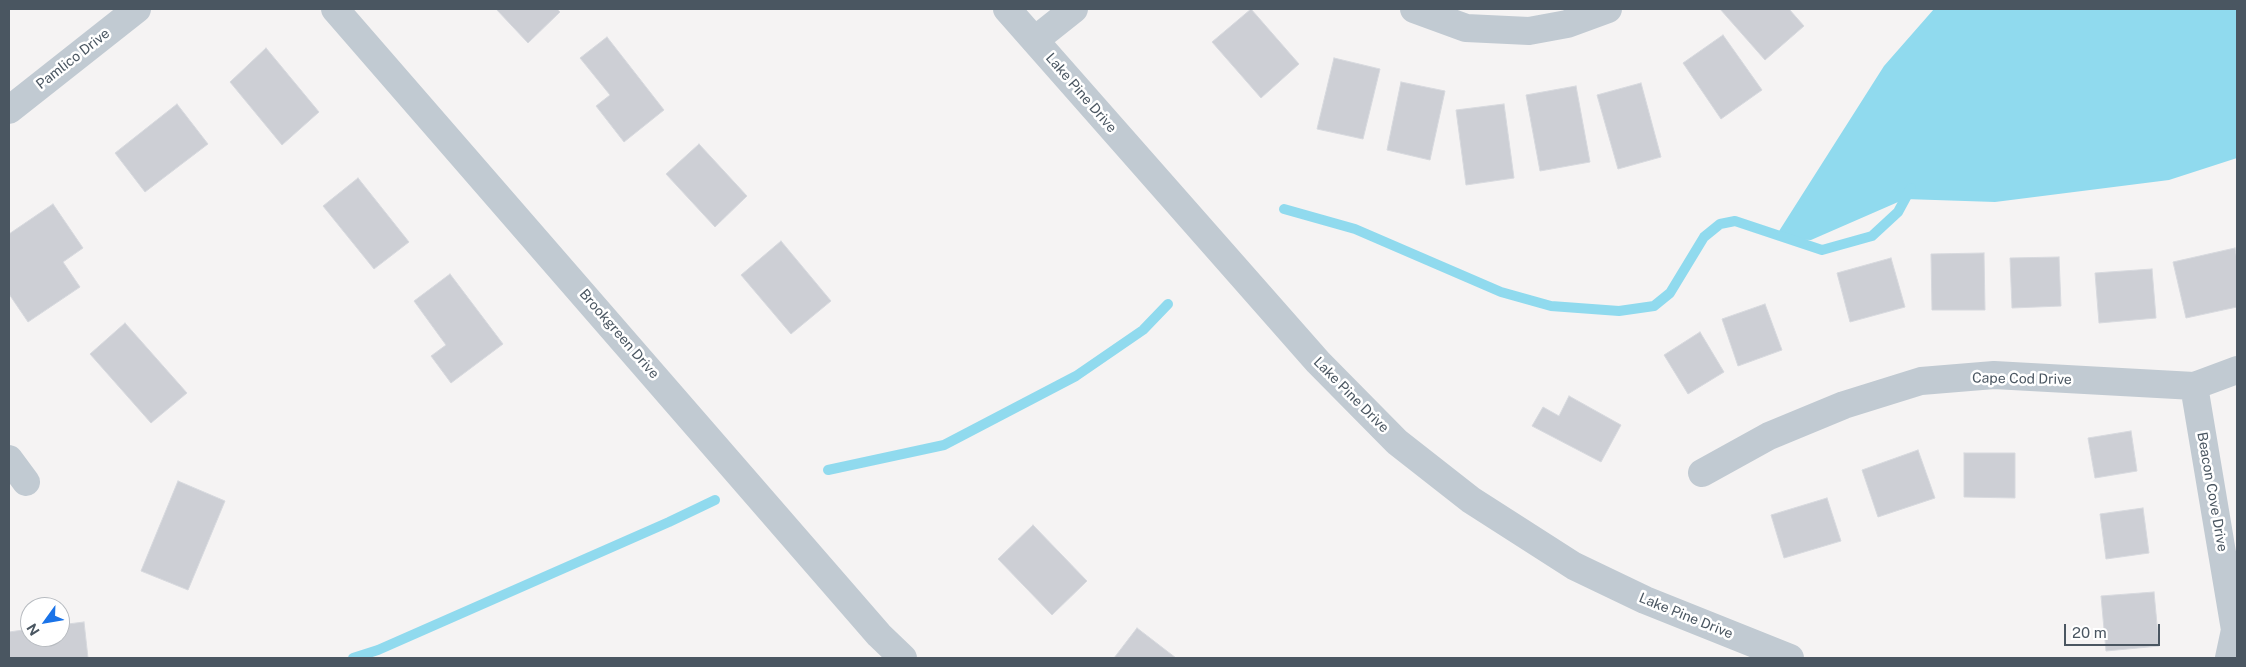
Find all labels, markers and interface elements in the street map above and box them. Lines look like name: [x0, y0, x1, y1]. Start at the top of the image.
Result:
street label: Pamlico Drive: [33, 25, 113, 93]
street label: Lake Pine Drive: [1042, 50, 1120, 136]
street label: Brookgreen Drive: [576, 286, 662, 382]
street label: Lake Pine Drive: [1310, 354, 1392, 436]
street label: Cape Cod Drive: [1972, 370, 2072, 388]
street label: Beacon Cove Drive: [2193, 431, 2231, 553]
street label: Lake Pine Drive: [1637, 590, 1735, 642]
north arrow: [20, 597, 70, 647]
scale bar: [2066, 614, 2162, 646]
text: N: [23, 621, 43, 638]
text: 20 m: [2072, 624, 2107, 641]

